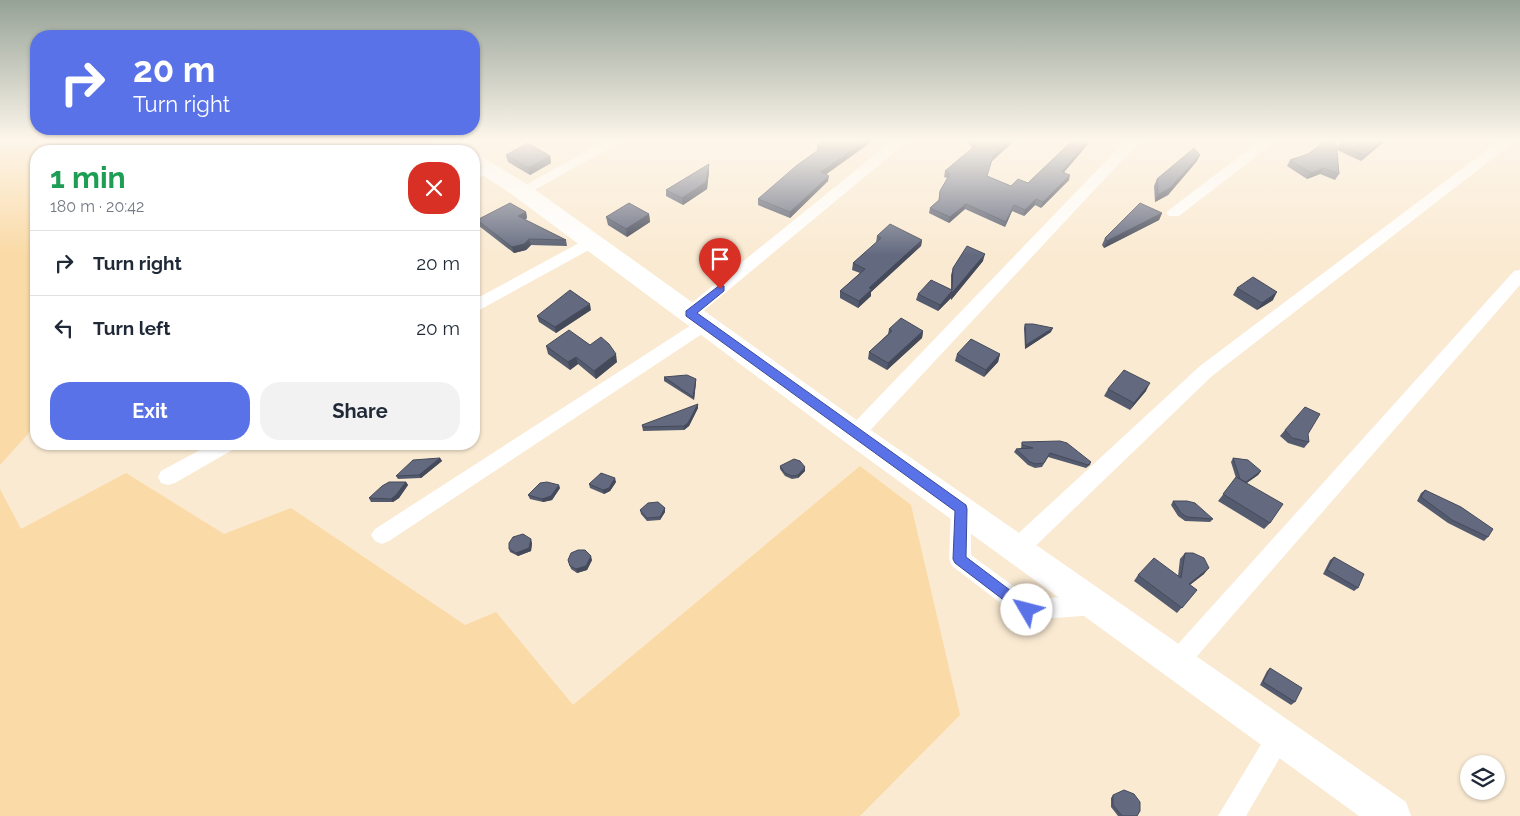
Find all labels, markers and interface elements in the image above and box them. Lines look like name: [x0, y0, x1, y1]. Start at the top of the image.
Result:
text: 20 m: [133, 49, 215, 90]
icon: right: [50, 50, 115, 115]
text: Turn right: [133, 91, 230, 117]
text: 1 min: [50, 160, 126, 195]
button: close: [408, 162, 460, 214]
text: 180 m · 20:42: [50, 197, 144, 216]
pin: [699, 238, 741, 289]
icon: arrive: [706, 245, 734, 273]
icon: right: [50, 249, 78, 277]
text: Turn right: [93, 252, 182, 274]
text: 20 m: [416, 252, 460, 274]
icon: left: [50, 314, 78, 342]
text: Turn left: [93, 317, 170, 339]
text: 20 m: [416, 317, 460, 339]
button: Exit: [50, 382, 250, 440]
button: Share: [260, 382, 460, 440]
position arrow: [1000, 583, 1052, 635]
map controls: [1460, 755, 1505, 800]
button: layers: [1460, 755, 1505, 800]

